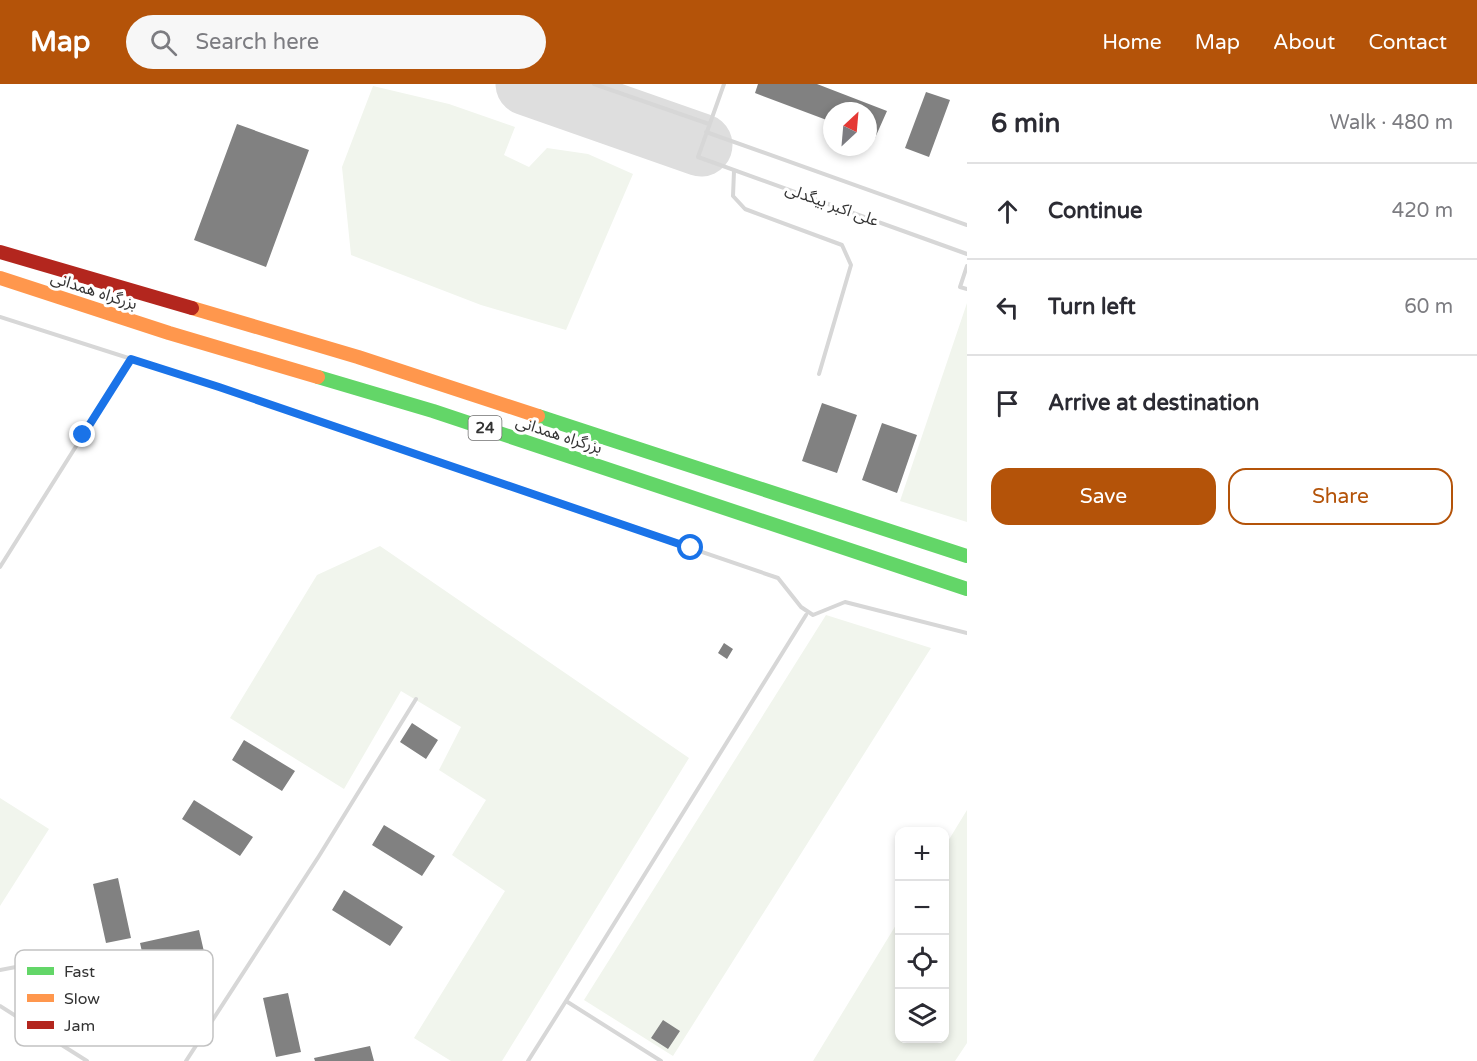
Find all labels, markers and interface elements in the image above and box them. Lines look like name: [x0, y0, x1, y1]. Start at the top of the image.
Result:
search box: [126, 15, 546, 69]
text: Map: [30, 25, 90, 59]
icon: search: [147, 26, 180, 59]
text: Search here: [195, 29, 319, 55]
text: Home: [1102, 30, 1162, 55]
text: Map: [1195, 30, 1240, 55]
text: About: [1273, 30, 1335, 55]
text: Contact: [1368, 30, 1447, 55]
north arrow: [823, 102, 877, 156]
text: 6 min: [991, 108, 1060, 139]
text: Walk · 480 m: [1330, 111, 1453, 135]
street label: علی اکبر بیگدلی: [783, 179, 881, 231]
icon: ahead: [991, 195, 1024, 228]
text: Continue: [1048, 198, 1143, 224]
text: 420 m: [1392, 199, 1453, 223]
street label: بزرگراه همدانی: [48, 268, 140, 314]
icon: left: [991, 291, 1024, 324]
text: Turn left: [1048, 294, 1136, 320]
text: 60 m: [1404, 295, 1453, 319]
icon: arrive: [991, 387, 1024, 420]
text: Arrive at destination: [1048, 390, 1259, 416]
street label: بزرگراه همدانی: [513, 412, 605, 458]
road number: 24: [468, 416, 502, 440]
route end: [69, 421, 95, 447]
button: Save: [991, 468, 1216, 525]
button: Share: [1228, 468, 1453, 525]
route start: [677, 534, 703, 560]
map controls: [895, 827, 949, 1043]
button: +: [895, 827, 949, 881]
button: −: [895, 881, 949, 935]
button: locate: [895, 935, 949, 989]
legend: [15, 950, 213, 1046]
text: Fast: [64, 962, 95, 982]
text: Slow: [64, 989, 100, 1009]
button: layers: [895, 989, 949, 1043]
text: Jam: [64, 1016, 95, 1036]

